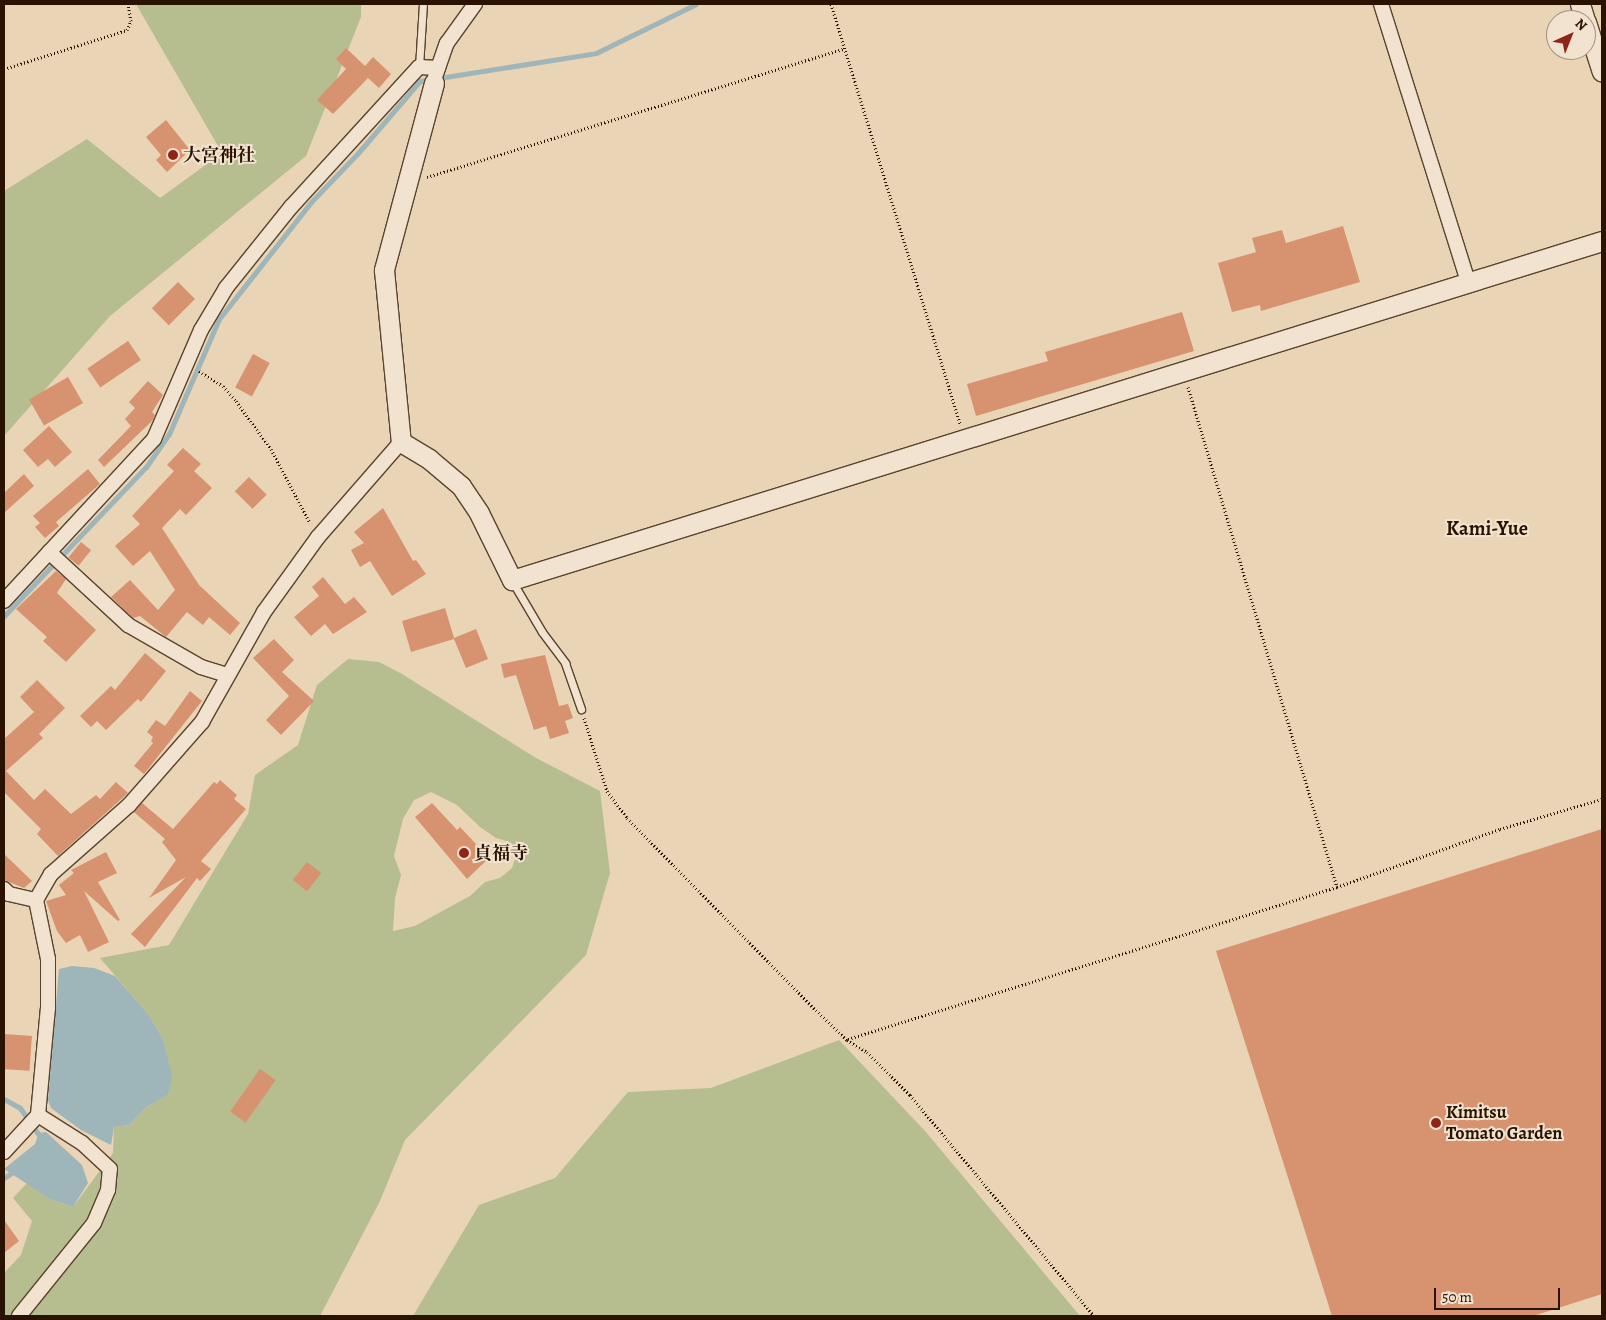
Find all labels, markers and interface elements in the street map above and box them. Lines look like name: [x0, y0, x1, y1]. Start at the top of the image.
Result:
north arrow: [1546, 10, 1596, 60]
text: N: [1571, 14, 1591, 35]
place label: 大宮神社: [183, 144, 255, 166]
marker: 大宮神社: [167, 149, 179, 161]
district label: Kami-Yue: [1446, 516, 1528, 540]
place label: 貞福寺: [474, 842, 528, 864]
marker: 貞福寺: [458, 847, 470, 859]
place label: Kimitsu Tomato Garden: [1446, 1102, 1562, 1144]
marker: Kimitsu Tomato Garden: [1430, 1117, 1442, 1129]
scale bar: [1436, 1278, 1562, 1310]
text: 50 m: [1442, 1287, 1472, 1307]

